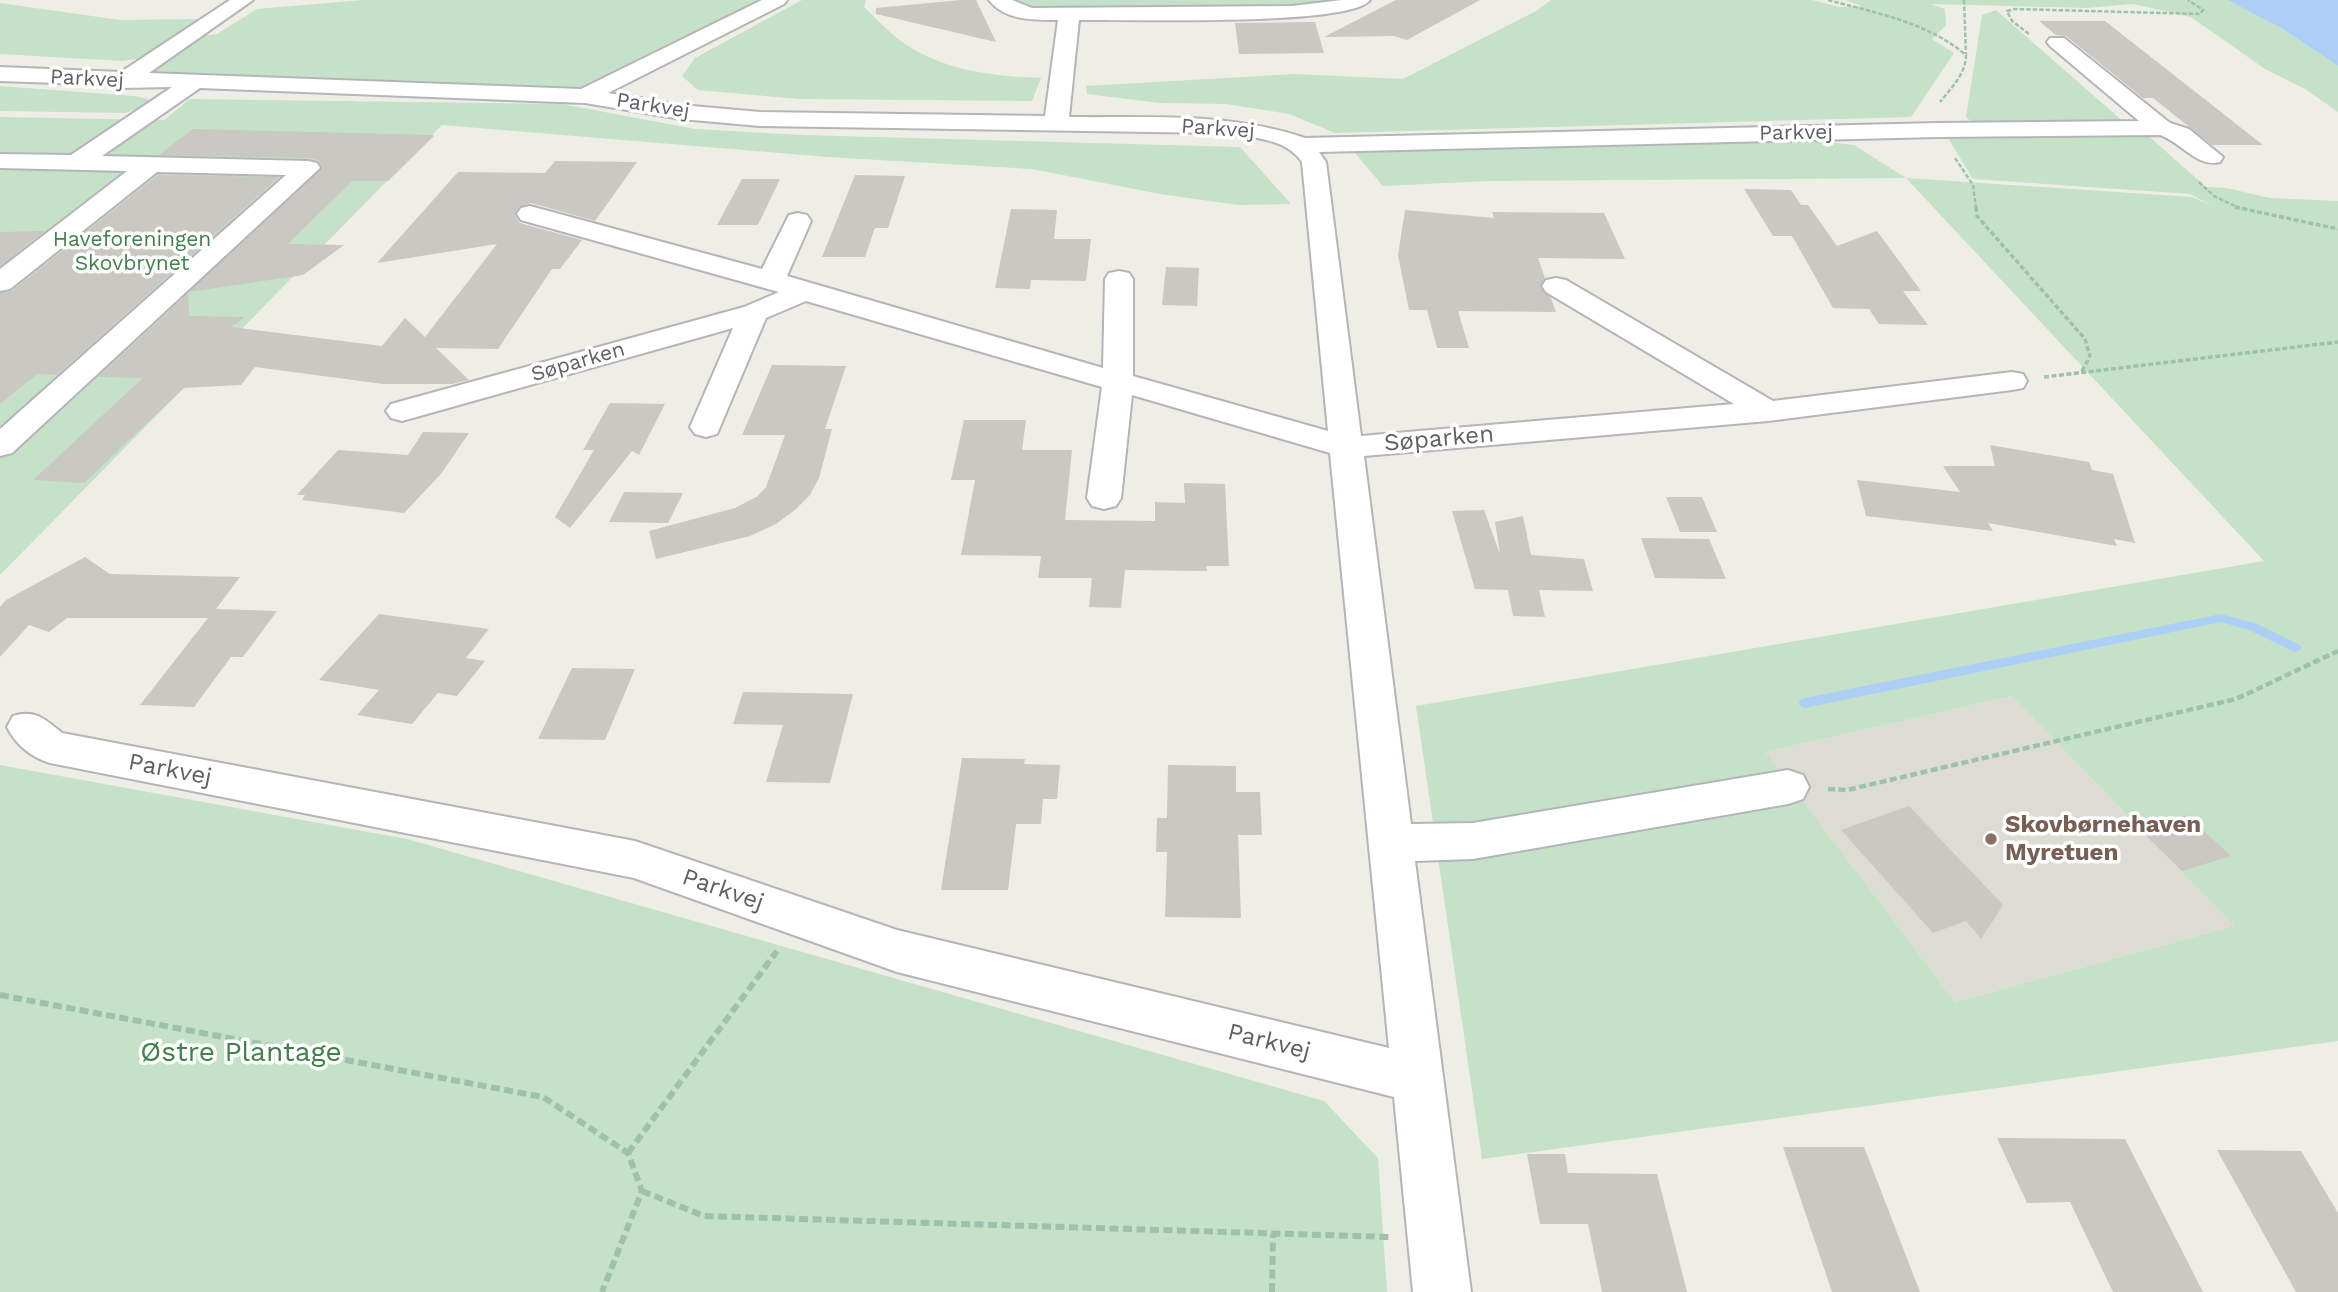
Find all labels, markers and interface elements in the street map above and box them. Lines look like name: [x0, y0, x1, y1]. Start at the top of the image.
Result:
street label: Parkvej: [49, 64, 125, 94]
street label: Parkvej: [615, 88, 691, 124]
street label: Parkvej: [1180, 114, 1256, 144]
street label: Parkvej: [1759, 120, 1833, 146]
park label: Haveforeningen Skovbrynet: [53, 227, 211, 277]
street label: Søparken: [528, 337, 628, 387]
street label: Søparken: [1383, 420, 1495, 458]
street label: Parkvej: [126, 748, 214, 792]
place label: Skovbørnehaven Myretuen: [2005, 811, 2201, 867]
marker: Skovbørnehaven Myretuen: [1983, 831, 1999, 847]
street label: Parkvej: [678, 863, 768, 917]
street label: Parkvej: [1225, 1018, 1313, 1066]
park label: Østre Plantage: [140, 1036, 342, 1070]

